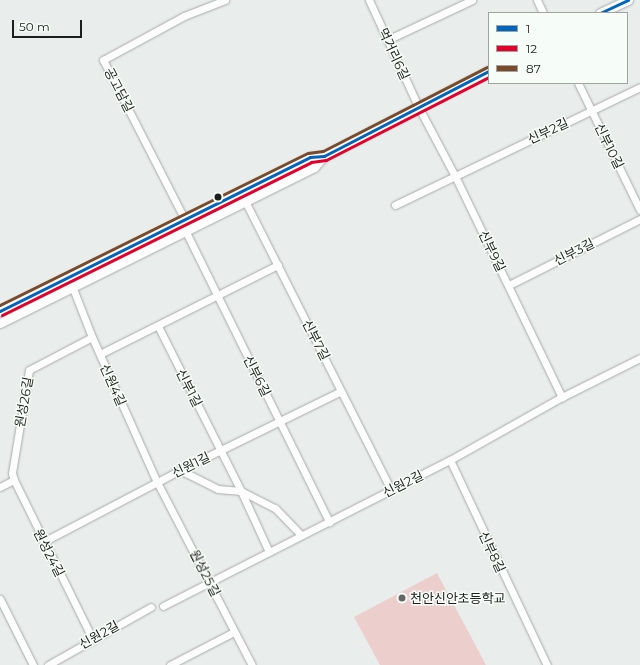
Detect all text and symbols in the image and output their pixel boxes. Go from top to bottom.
scale bar [14,12,84,38]
legend [488,12,628,84]
text: 50 m [19,19,50,34]
text: 1 [526,21,530,36]
street label: 먹거리6길 [375,25,413,83]
text: 12 [526,41,537,56]
text: 87 [526,61,541,76]
street label: 공고담길 [101,65,137,115]
street label: 신부2길 [525,115,571,147]
street label: 신부10길 [591,120,627,172]
unlabelled marker [213,192,223,202]
street label: 신부9길 [475,228,509,274]
street label: 신부3길 [551,235,597,269]
street label: 신부7길 [299,317,333,363]
street label: 신부6길 [240,353,274,399]
street label: 신원4길 [97,362,129,408]
street label: 신부1길 [173,366,205,410]
street label: 원성26길 [12,375,36,429]
street label: 신원1길 [169,449,213,481]
street label: 신원2길 [380,467,426,501]
street label: 원성24길 [30,526,68,580]
street label: 신부8길 [476,529,508,575]
street label: 원성25길 [187,547,223,599]
place label: 천안신안초등학교 [410,590,506,606]
marker: 천안신안초등학교 [397,593,407,603]
street label: 신원2길 [76,618,122,652]

